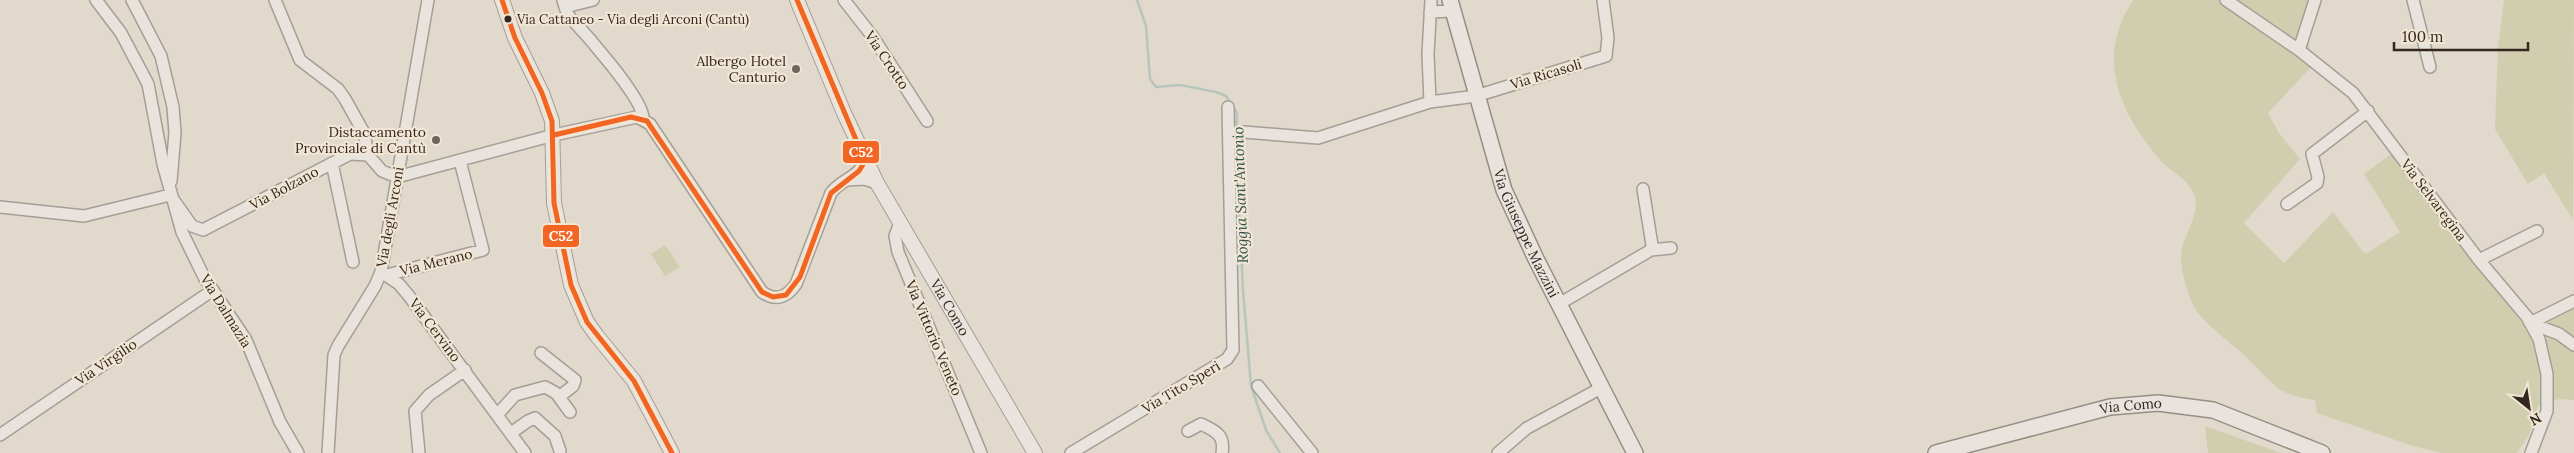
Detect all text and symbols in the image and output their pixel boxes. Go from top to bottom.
place label: Via Cattaneo - Via degli Arconi (Cantù) [516,11,749,28]
marker: Via Cattaneo - Via degli Arconi (Cantù) [503,14,513,24]
scale bar [2394,20,2528,52]
street label: Via Crotto [860,26,913,93]
text: 100 m [2402,27,2443,46]
place label: Albergo Hotel Canturio [696,52,786,86]
street label: Via Ricasoli [1507,55,1584,94]
marker: Albergo Hotel Canturio [790,63,802,75]
place label: Distaccamento Provinciale di Cantù [295,123,426,157]
water label: Roggia Sant'Antonio [1228,126,1252,264]
marker: Distaccamento Provinciale di Cantù [430,134,442,146]
line badge: C52 [842,140,880,164]
text: C52 [849,143,873,161]
street label: Via Selvaregina [2397,154,2471,245]
street label: Via Bolzano [246,162,322,214]
street label: Via degli Arconi [372,165,408,270]
street label: Via Giuseppe Mazzini [1489,166,1563,301]
line badge: C52 [542,224,580,248]
text: C52 [549,227,573,245]
street label: Via Merano [397,244,474,280]
street label: Via Dalmazia [196,270,256,351]
street label: Via Como [926,275,973,339]
street label: Via Vittorio Veneto [901,277,966,398]
street label: Via Cervino [405,294,465,365]
street label: Via Virgilio [71,335,140,390]
street label: Via Tito Speri [1138,357,1223,418]
north arrow [2504,383,2554,433]
street label: Via Como [2097,394,2163,419]
text: N [2526,409,2545,430]

